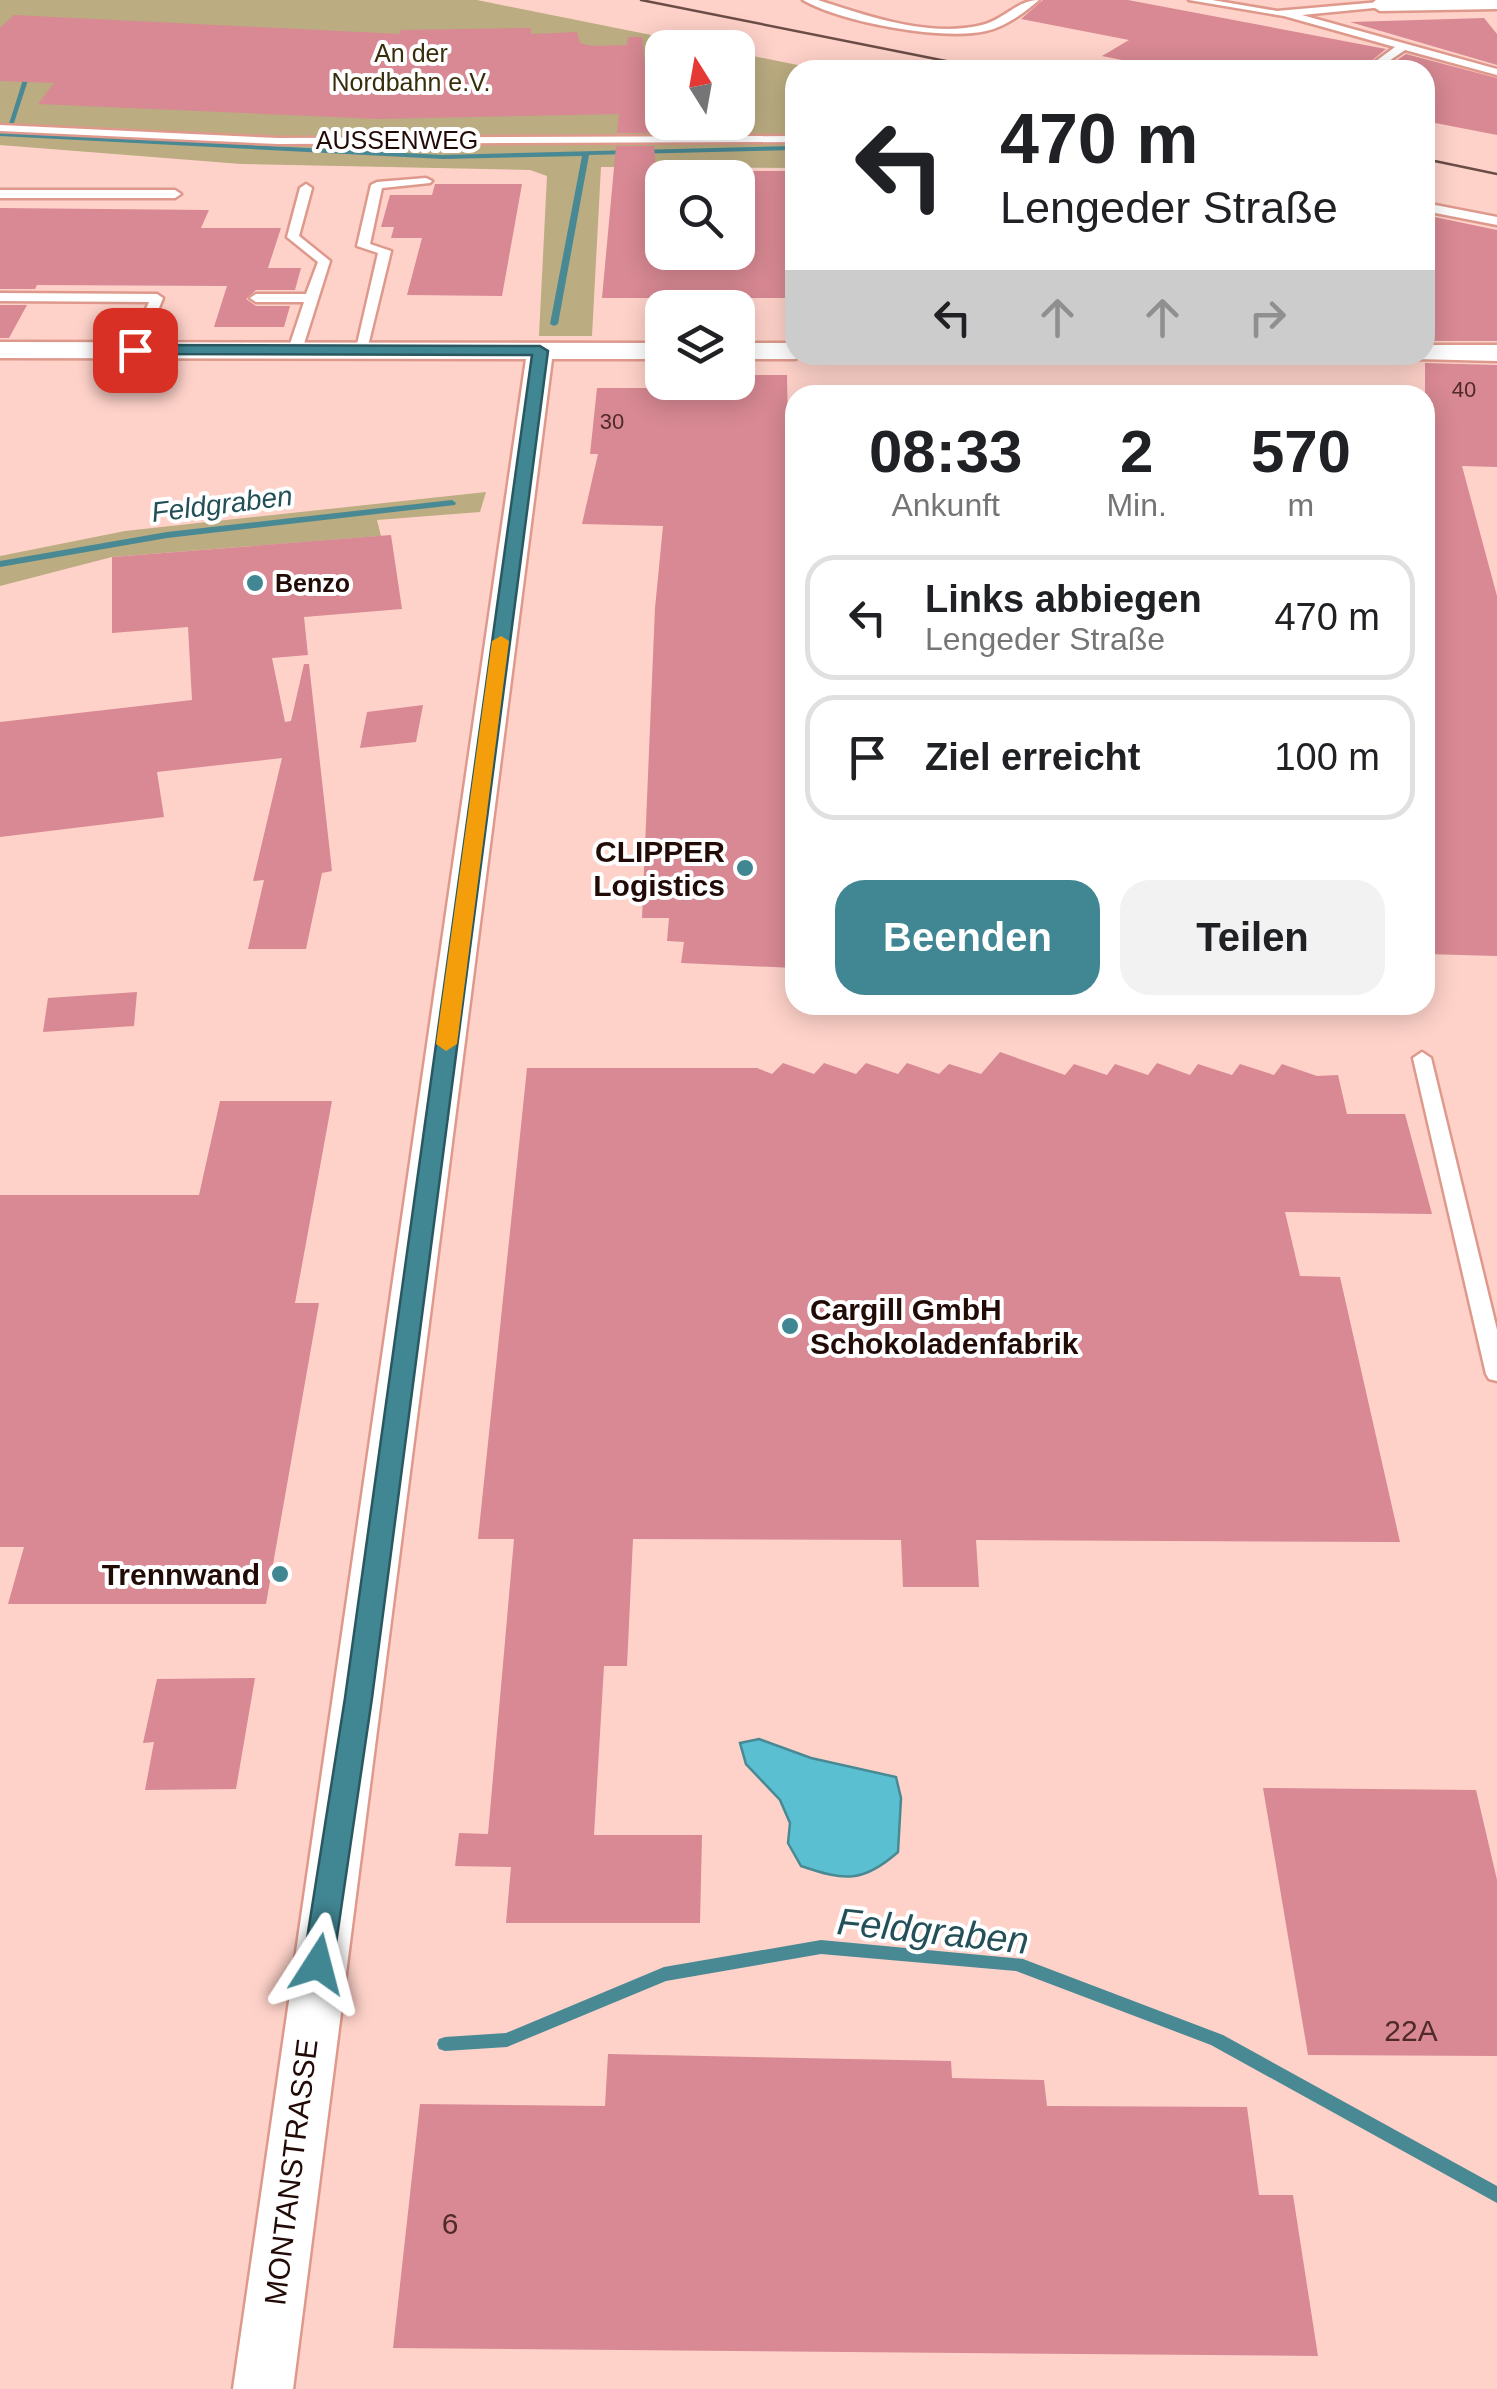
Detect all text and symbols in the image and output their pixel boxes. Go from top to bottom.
north arrow [645,30,755,140]
map controls [645,30,755,400]
park label: An der Nordbahn e.V. [332,39,490,96]
icon: left [835,100,965,230]
text: 470 m [1000,100,1198,178]
street label: AUSSENWEG [316,126,478,154]
button: search [645,160,755,270]
text: Lengeder Straße [1000,182,1338,233]
button: layers [645,290,755,400]
icon: left [925,290,980,345]
icon: ahead [1030,290,1085,345]
icon: ahead [1135,290,1190,345]
icon: right [1240,290,1295,345]
pin [93,308,178,393]
icon: arrive [108,323,163,378]
house number: 40 [1452,377,1476,402]
house number: 30 [600,409,624,434]
text: 08:33 [869,418,1022,485]
text: 2 [1120,418,1153,485]
text: 570 [1251,418,1351,485]
water label: Feldgraben [150,480,294,528]
text: Ankunft [891,487,1000,523]
text: Min. [1106,487,1167,523]
text: m [1288,487,1314,523]
place label: Benzo [275,569,350,597]
marker: Benzo [244,572,266,594]
text: Links abbiegen [925,578,1202,620]
icon: left [840,590,895,645]
text: 470 m [1274,596,1380,638]
text: Lengeder Straße [925,621,1165,657]
icon: arrive [840,730,895,785]
text: Ziel erreicht [925,736,1140,778]
text: 100 m [1274,736,1380,778]
place label: CLIPPER Logistics [593,835,725,902]
marker: CLIPPER Logistics [734,857,756,879]
button: Beenden [835,880,1100,995]
button: Teilen [1120,880,1385,995]
place label: Cargill GmbH Schokoladenfabrik [810,1293,1079,1360]
marker: Cargill GmbH Schokoladenfabrik [779,1315,801,1337]
place label: Trennwand [102,1558,260,1591]
marker: Trennwand [269,1563,291,1585]
water label: Feldgraben [835,1900,1031,1962]
position arrow [266,1912,370,2016]
house number: 22A [1384,2014,1438,2047]
street label: MONTANSTRASSE [258,2037,324,2307]
house number: 6 [442,2207,458,2240]

